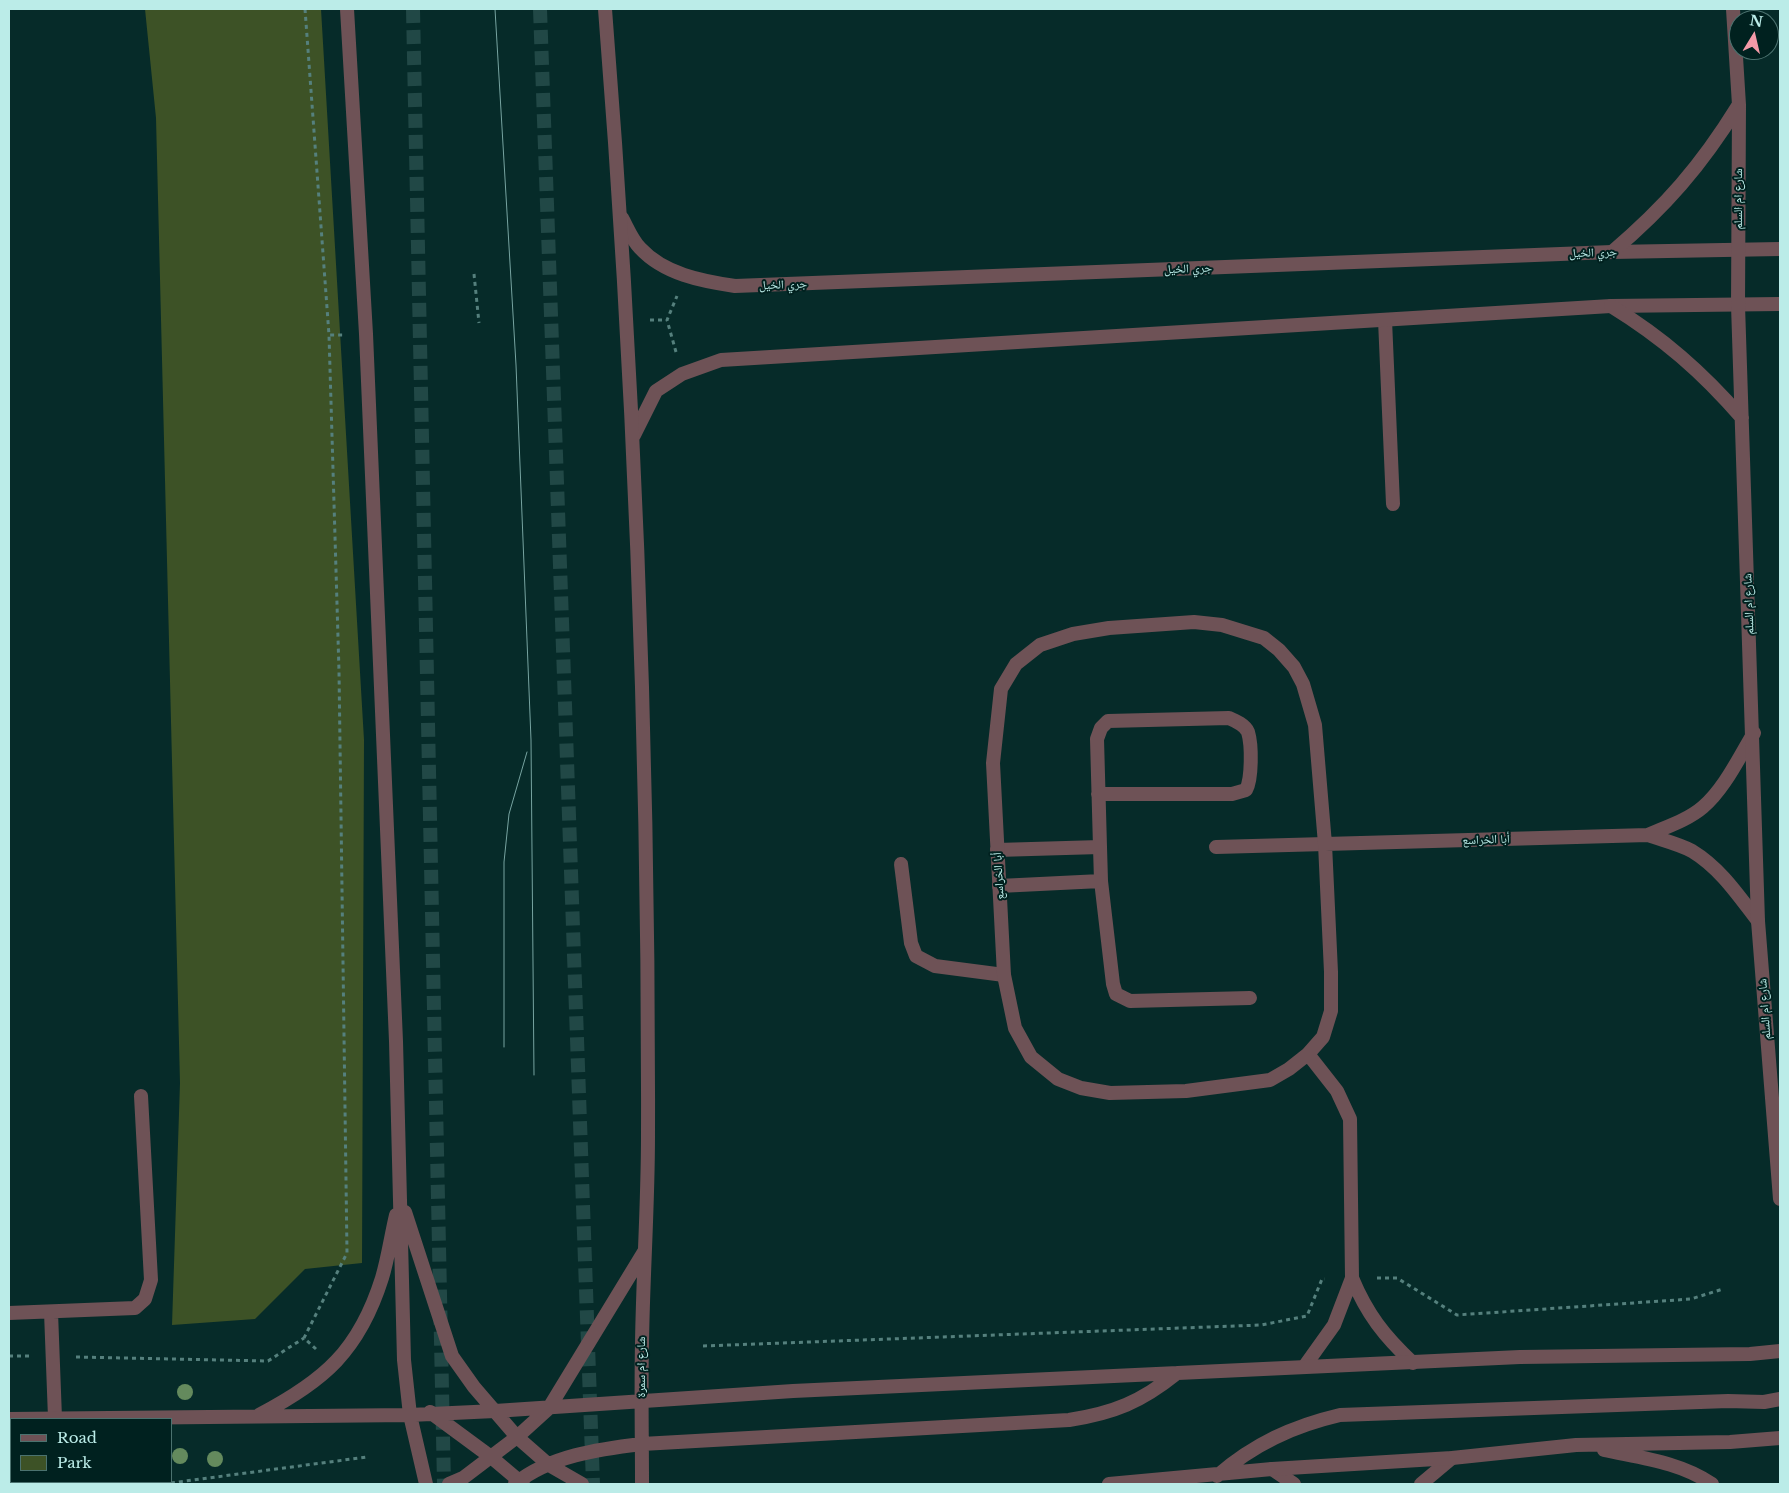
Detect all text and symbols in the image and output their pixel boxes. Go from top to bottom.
north arrow [1729,10,1779,60]
text: N [1748,11,1764,31]
street label: شارع ام السلم [1732,168,1746,230]
street label: جري الخيل [1569,245,1617,261]
street label: جري الخيل [1164,261,1212,277]
street label: جري الخيل [759,277,807,293]
street label: شارع ام السلم [1741,573,1757,635]
street label: أبا الخراسع [1462,832,1510,848]
street label: أبا الخراسع [991,852,1007,900]
street label: شارع ام السلم [1756,978,1774,1040]
street label: شارع ام سمرة [635,1336,649,1398]
legend [10,1418,172,1483]
text: Road [57,1428,97,1447]
text: Park [57,1453,92,1472]

